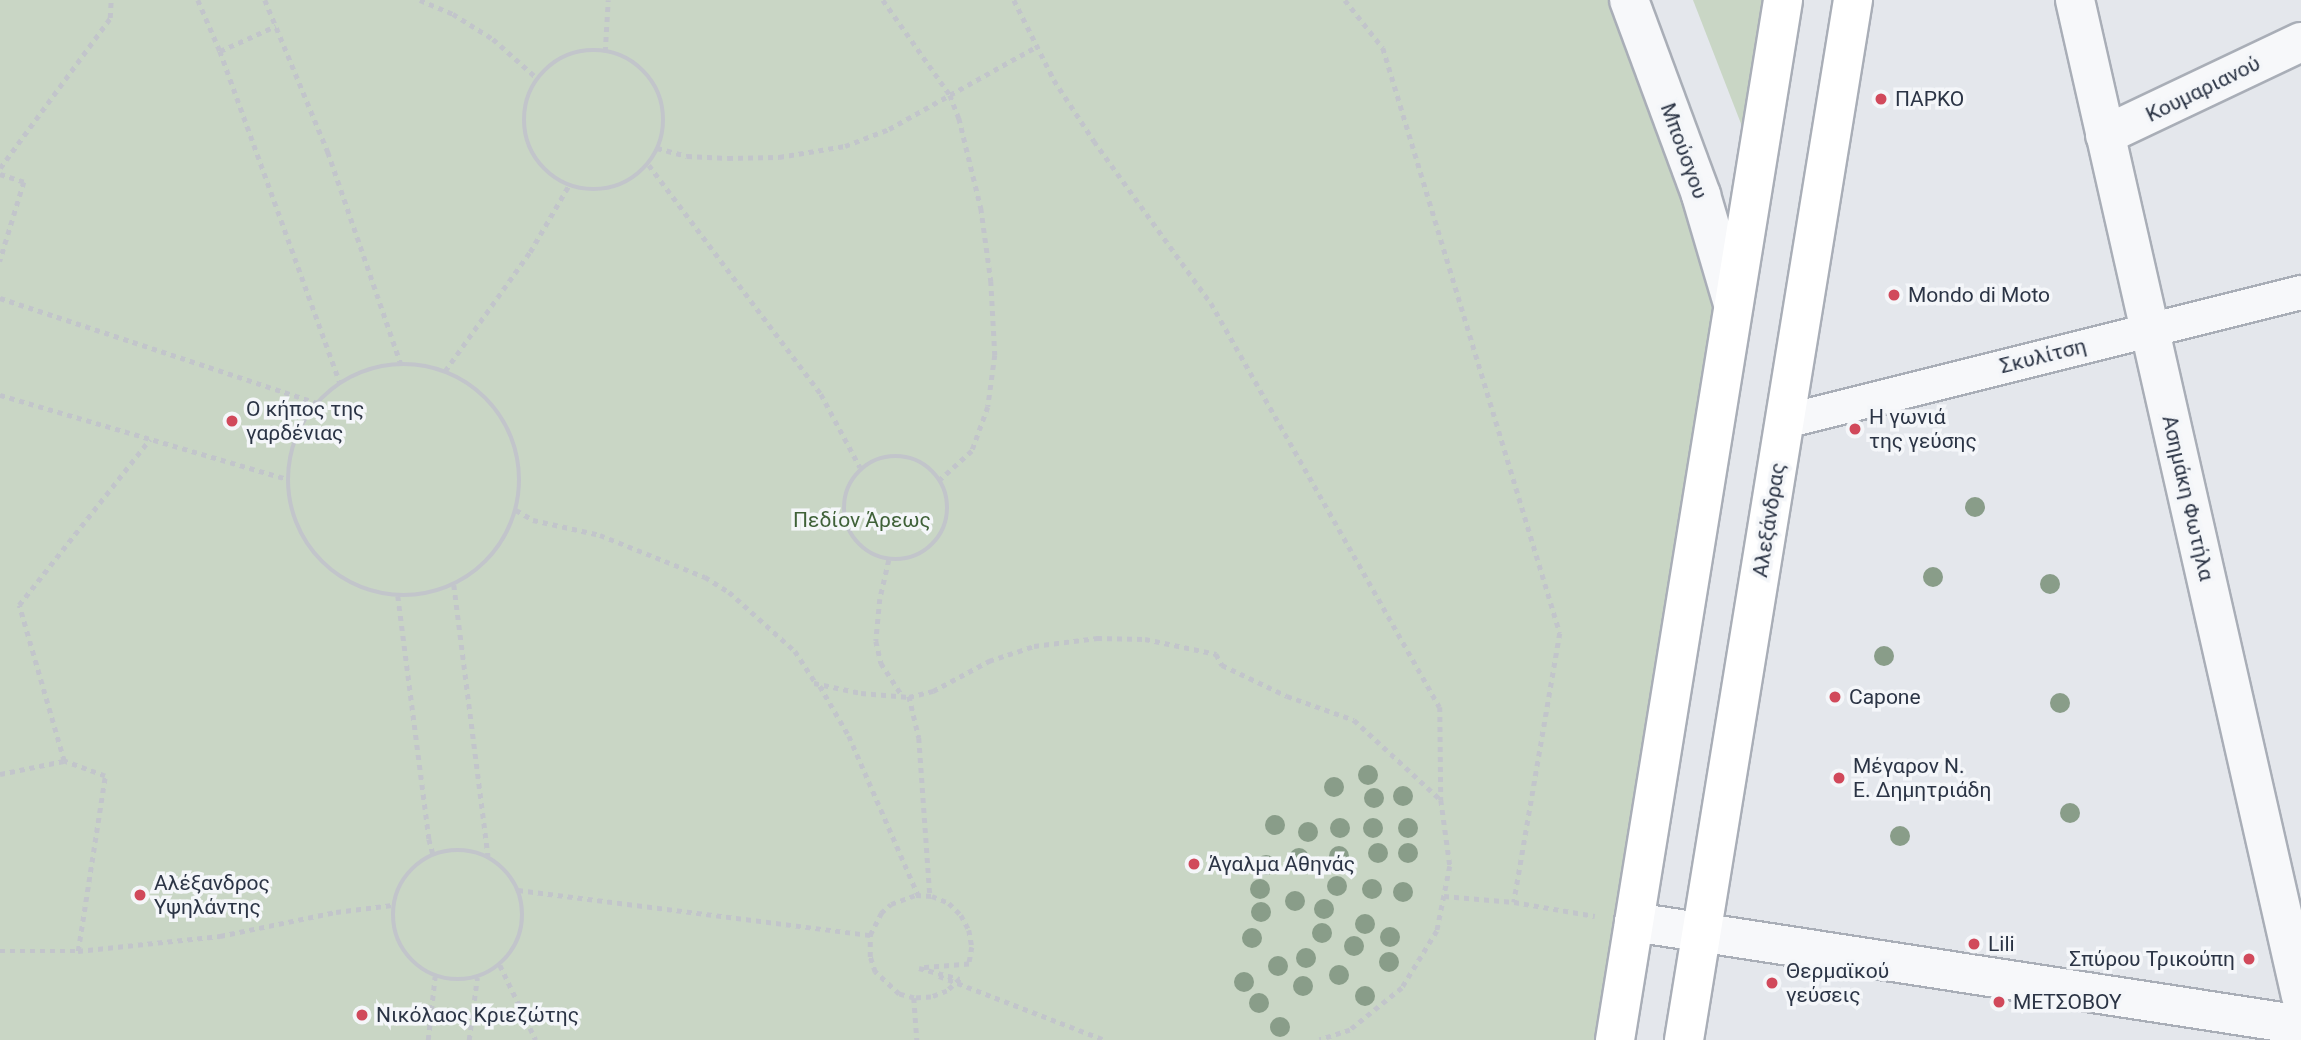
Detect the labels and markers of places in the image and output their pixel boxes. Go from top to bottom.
place label: ΠΑΡΚΟ [1895,86,1964,112]
marker: ΠΑΡΚΟ [1873,91,1889,107]
place label: Mondo di Moto [1908,282,2050,308]
marker: Mondo di Moto [1886,287,1902,303]
place label: Ο κήπος της γαρδένιας [246,396,364,446]
place label: Η γωνιά της γεύσης [1869,404,1977,454]
marker: Ο κήπος της γαρδένιας [224,413,240,429]
marker: Η γωνιά της γεύσης [1847,421,1863,437]
place label: Capone [1849,684,1921,710]
marker: Capone [1827,689,1843,705]
place label: Μέγαρον Ν. Ε. Δημητριάδη [1853,753,1991,803]
marker: Μέγαρον Ν. Ε. Δημητριάδη [1831,770,1847,786]
place label: Άγαλμα Αθηνάς [1208,851,1355,877]
marker: Άγαλμα Αθηνάς [1186,856,1202,872]
place label: Αλέξανδρος Υψηλάντης [154,870,270,920]
marker: Αλέξανδρος Υψηλάντης [132,887,148,903]
place label: Lili [1988,931,2015,957]
marker: Lili [1966,936,1982,952]
place label: Σπύρου Τρικούπη [2069,946,2235,972]
marker: Σπύρου Τρικούπη [2241,951,2257,967]
place label: Θερμαϊκού γεύσεις [1786,958,1889,1008]
marker: Θερμαϊκού γεύσεις [1764,975,1780,991]
place label: ΜΕΤΣΟΒΟΥ [2013,989,2122,1015]
marker: ΜΕΤΣΟΒΟΥ [1991,994,2007,1010]
place label: Νικόλαος Κριεζώτης [376,1002,579,1028]
marker: Νικόλαος Κριεζώτης [354,1007,370,1023]

